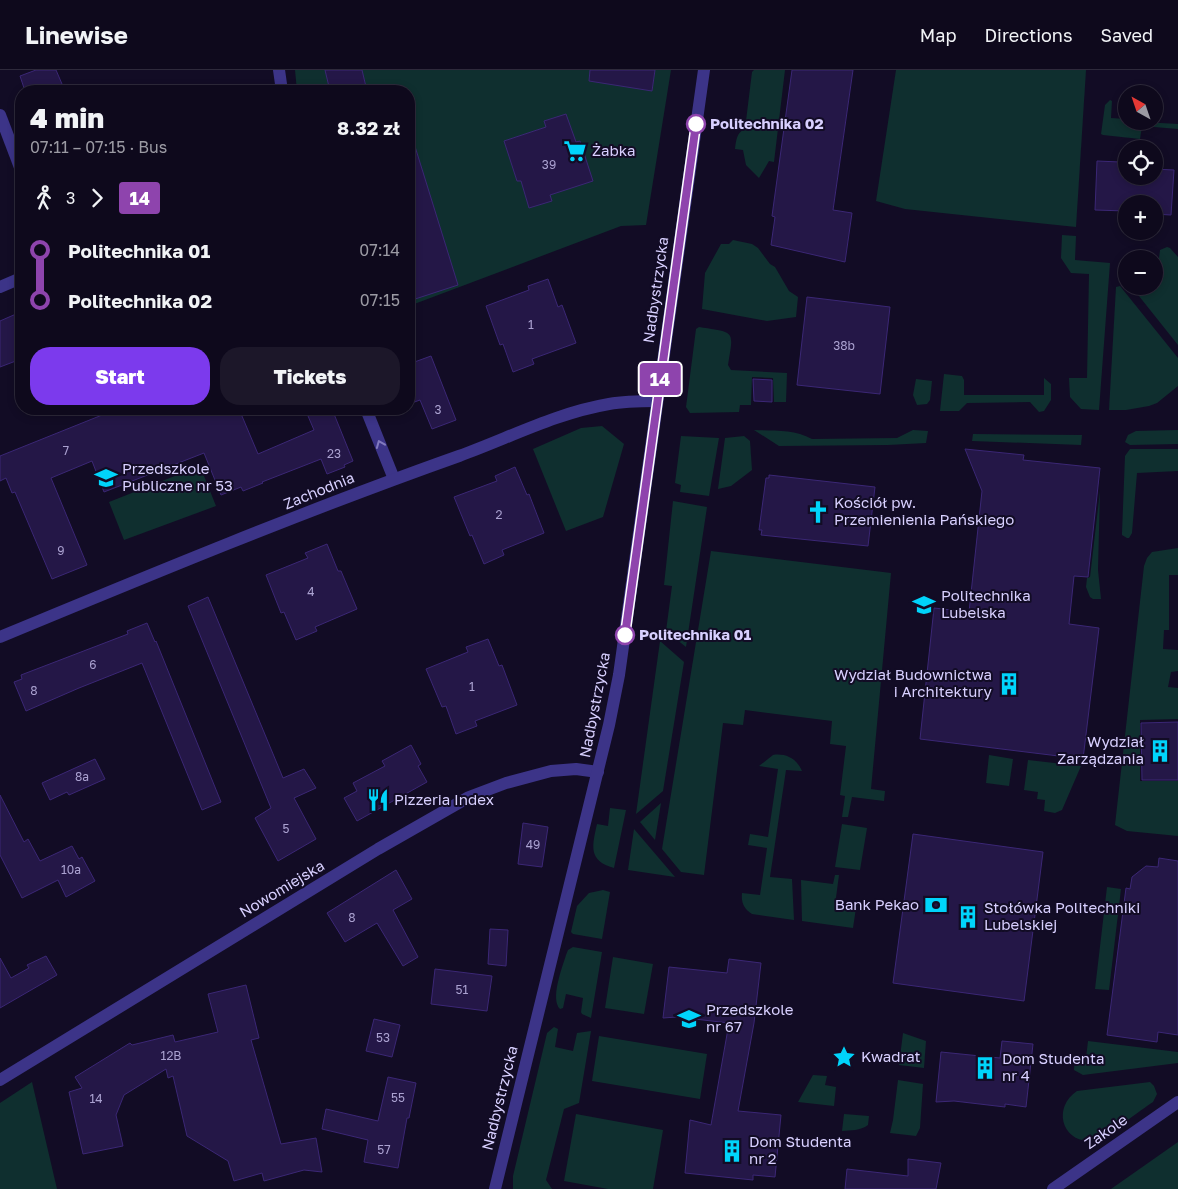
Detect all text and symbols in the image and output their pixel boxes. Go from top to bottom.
text: Linewise [25,20,128,49]
text: Map [920,24,956,46]
text: Directions [984,24,1072,46]
text: Saved [1100,24,1153,46]
north arrow [1118,85,1162,130]
map controls [1118,85,1163,295]
text: 4 min [30,101,104,134]
marker: Politechnika 02 [686,114,706,134]
place label: Politechnika 02 [710,114,824,132]
text: 8.32 zł [337,116,400,139]
text: 07:11 – 07:15 · Bus [30,137,167,157]
supermarket icon: Żabka [562,138,588,164]
button: locate [1118,140,1163,185]
place label: Żabka [592,141,636,159]
house number: 39 [542,157,556,172]
icon: walk [30,184,58,212]
icon: forward [83,184,111,212]
text: 14 [129,187,150,209]
text: 3 [66,188,75,208]
button: + [1118,195,1163,240]
street label: Nadbystrzycka [639,235,671,344]
text: Politechnika 01 [68,239,210,262]
text: 07:14 [359,240,400,260]
button: − [1118,250,1163,295]
text: Politechnika 02 [68,289,212,312]
text: 07:15 [360,290,400,310]
house number: 1 [528,317,534,332]
house number: 38b [833,338,855,353]
button: Start [30,347,210,405]
button: Tickets [220,347,400,405]
line badge: 14 [638,363,682,395]
text: 14 [650,368,670,390]
house number: 3 [434,402,442,417]
one-way arrow [376,440,387,449]
house number: 7 [63,443,69,458]
house number: 23 [327,446,341,461]
place label: Przedszkole Publiczne nr 53 [122,459,233,494]
school or university icon: Przedszkole Publiczne nr 53 [93,465,119,491]
street label: Zachodnia [281,468,357,512]
place label: Kościół pw. Przemienienia Pańskiego [834,493,1014,528]
church icon: Kościół pw. Przemienienia Pańskiego [805,499,831,525]
house number: 2 [496,507,503,522]
house number: 9 [57,543,65,558]
house number: 4 [307,584,315,599]
place label: Politechnika Lubelska [941,586,1031,621]
school or university icon: Politechnika Lubelska [911,592,937,618]
marker: Politechnika 01 [615,625,635,645]
place label: Politechnika 01 [639,625,752,643]
street label: Nadbystrzycka [575,650,613,759]
house number: 6 [89,657,97,672]
place label: Wydział Budownictwa i Architektury [834,665,993,700]
building icon: Wydział Budownictwa i Architektury [996,671,1022,697]
house number: 1 [469,679,475,694]
house number: 8 [30,683,38,698]
place label: Wydział Zarządzania [1057,732,1144,767]
building icon: Wydział Zarządzania [1147,738,1173,764]
house number: 8a [75,769,89,784]
restaurant icon: Pizzeria Index [365,787,391,813]
place label: Pizzeria Index [394,790,494,808]
house number: 5 [283,821,290,836]
house number: 49 [526,837,540,852]
street label: Nowomiejska [236,856,327,921]
house number: 10a [61,862,81,877]
bank icon: Bank Pekao [923,892,949,918]
place label: Bank Pekao [835,895,919,913]
place label: Stołówka Politechniki Lubelskiej [984,898,1140,933]
building icon: Stołówka Politechniki Lubelskiej [955,904,981,930]
house number: 8 [348,910,356,925]
house number: 51 [456,982,469,997]
place label: Przedszkole nr 67 [706,1000,794,1035]
school or university icon: Przedszkole nr 67 [676,1006,702,1032]
house number: 53 [376,1030,390,1045]
street label: Nadbystrzycka [477,1044,521,1152]
place icon: Kwadrat [831,1044,857,1070]
place label: Kwadrat [861,1047,920,1065]
house number: 12B [161,1048,181,1063]
place label: Dom Studenta nr 4 [1002,1049,1104,1084]
building icon: Dom Studenta nr 4 [972,1055,998,1081]
house number: 55 [391,1090,405,1105]
house number: 14 [89,1091,103,1106]
street label: Zakole [1081,1110,1130,1152]
place label: Dom Studenta nr 2 [749,1132,851,1167]
building icon: Dom Studenta nr 2 [719,1138,745,1164]
house number: 57 [377,1142,391,1157]

